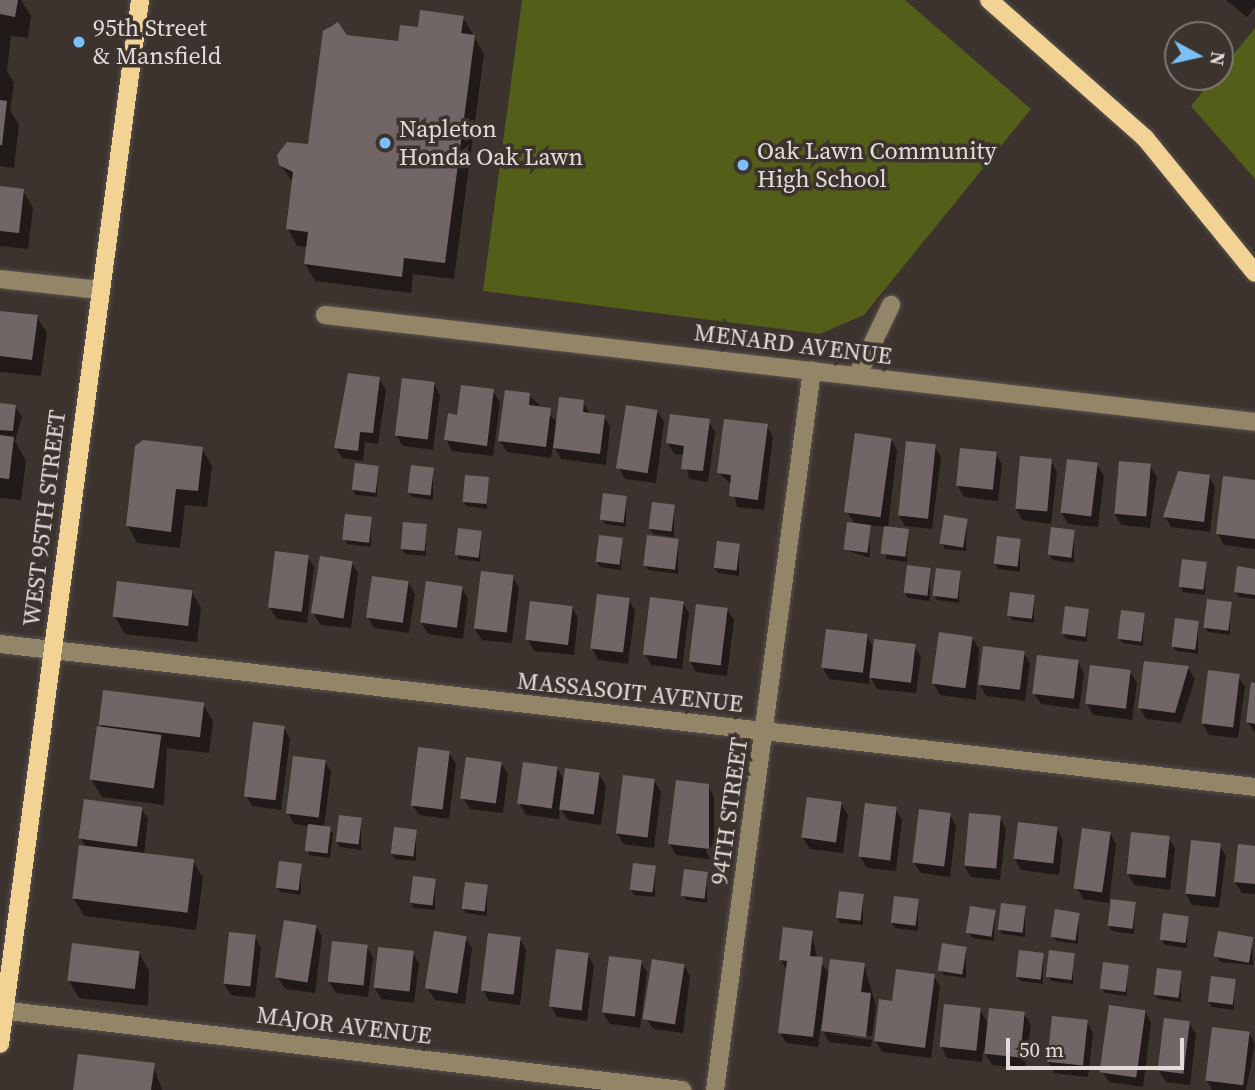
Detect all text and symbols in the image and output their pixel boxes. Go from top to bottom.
place label: 95th Street & Mansfield [93,14,221,70]
north arrow [1164,21,1234,91]
marker: 95th Street & Mansfield [71,34,87,50]
text: N [1204,50,1232,67]
place label: Napleton Honda Oak Lawn [399,115,583,171]
marker: Napleton Honda Oak Lawn [377,135,393,151]
place label: Oak Lawn Community High School [757,137,997,193]
marker: Oak Lawn Community High School [735,157,751,173]
street label: MENARD AVENUE [692,318,894,370]
street label: WEST 95TH STREET [16,408,72,628]
street label: MASSASOIT AVENUE [515,666,745,718]
street label: 94TH STREET [704,735,754,887]
street label: MAJOR AVENUE [255,1000,433,1050]
scale bar [1010,1024,1188,1068]
text: 50 m [1019,1035,1064,1064]

